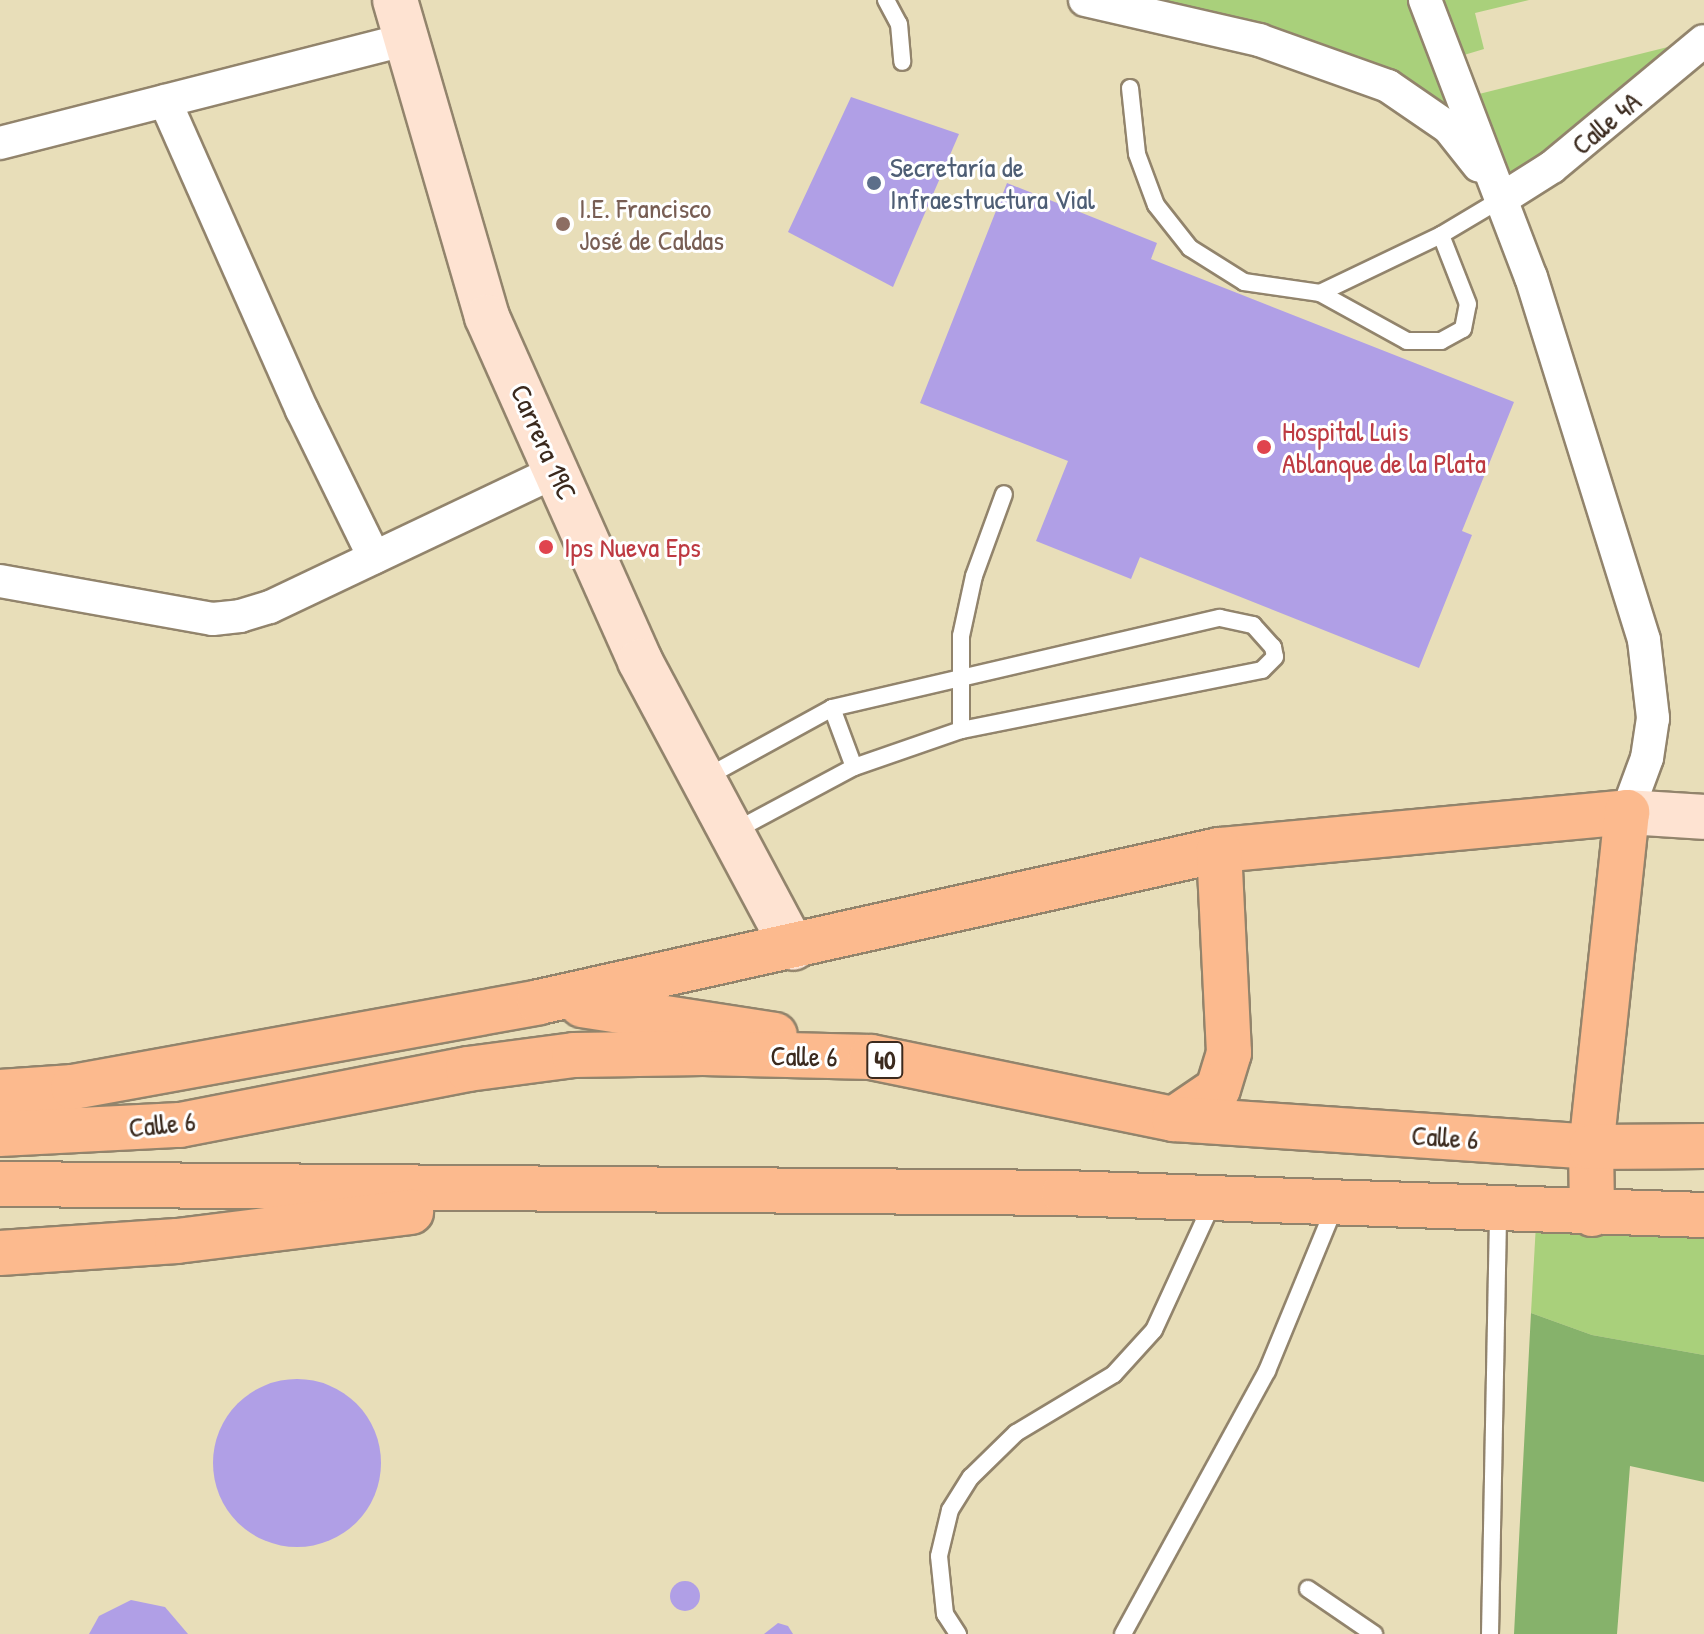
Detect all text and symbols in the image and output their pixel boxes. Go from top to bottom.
street label: Calle 4A [1565,84,1647,162]
place label: Secretaría de Infraestructura Vial [890,150,1095,216]
marker: Secretaría de Infraestructura Vial [865,174,883,192]
place label: I.E. Francisco José de Caldas [579,191,724,257]
marker: I.E. Francisco José de Caldas [554,215,572,233]
street label: Carrera 19C [504,379,584,505]
place label: Hospital Luis Ablanque de la Plata [1282,414,1486,480]
marker: Hospital Luis Ablanque de la Plata [1253,436,1275,458]
place label: Ips Nueva Eps [564,530,701,564]
marker: Ips Nueva Eps [535,536,557,558]
road number: 40 [865,1038,905,1082]
street label: Calle 6 [770,1039,838,1073]
street label: Calle 6 [127,1104,197,1144]
street label: Calle 6 [1410,1118,1480,1156]

